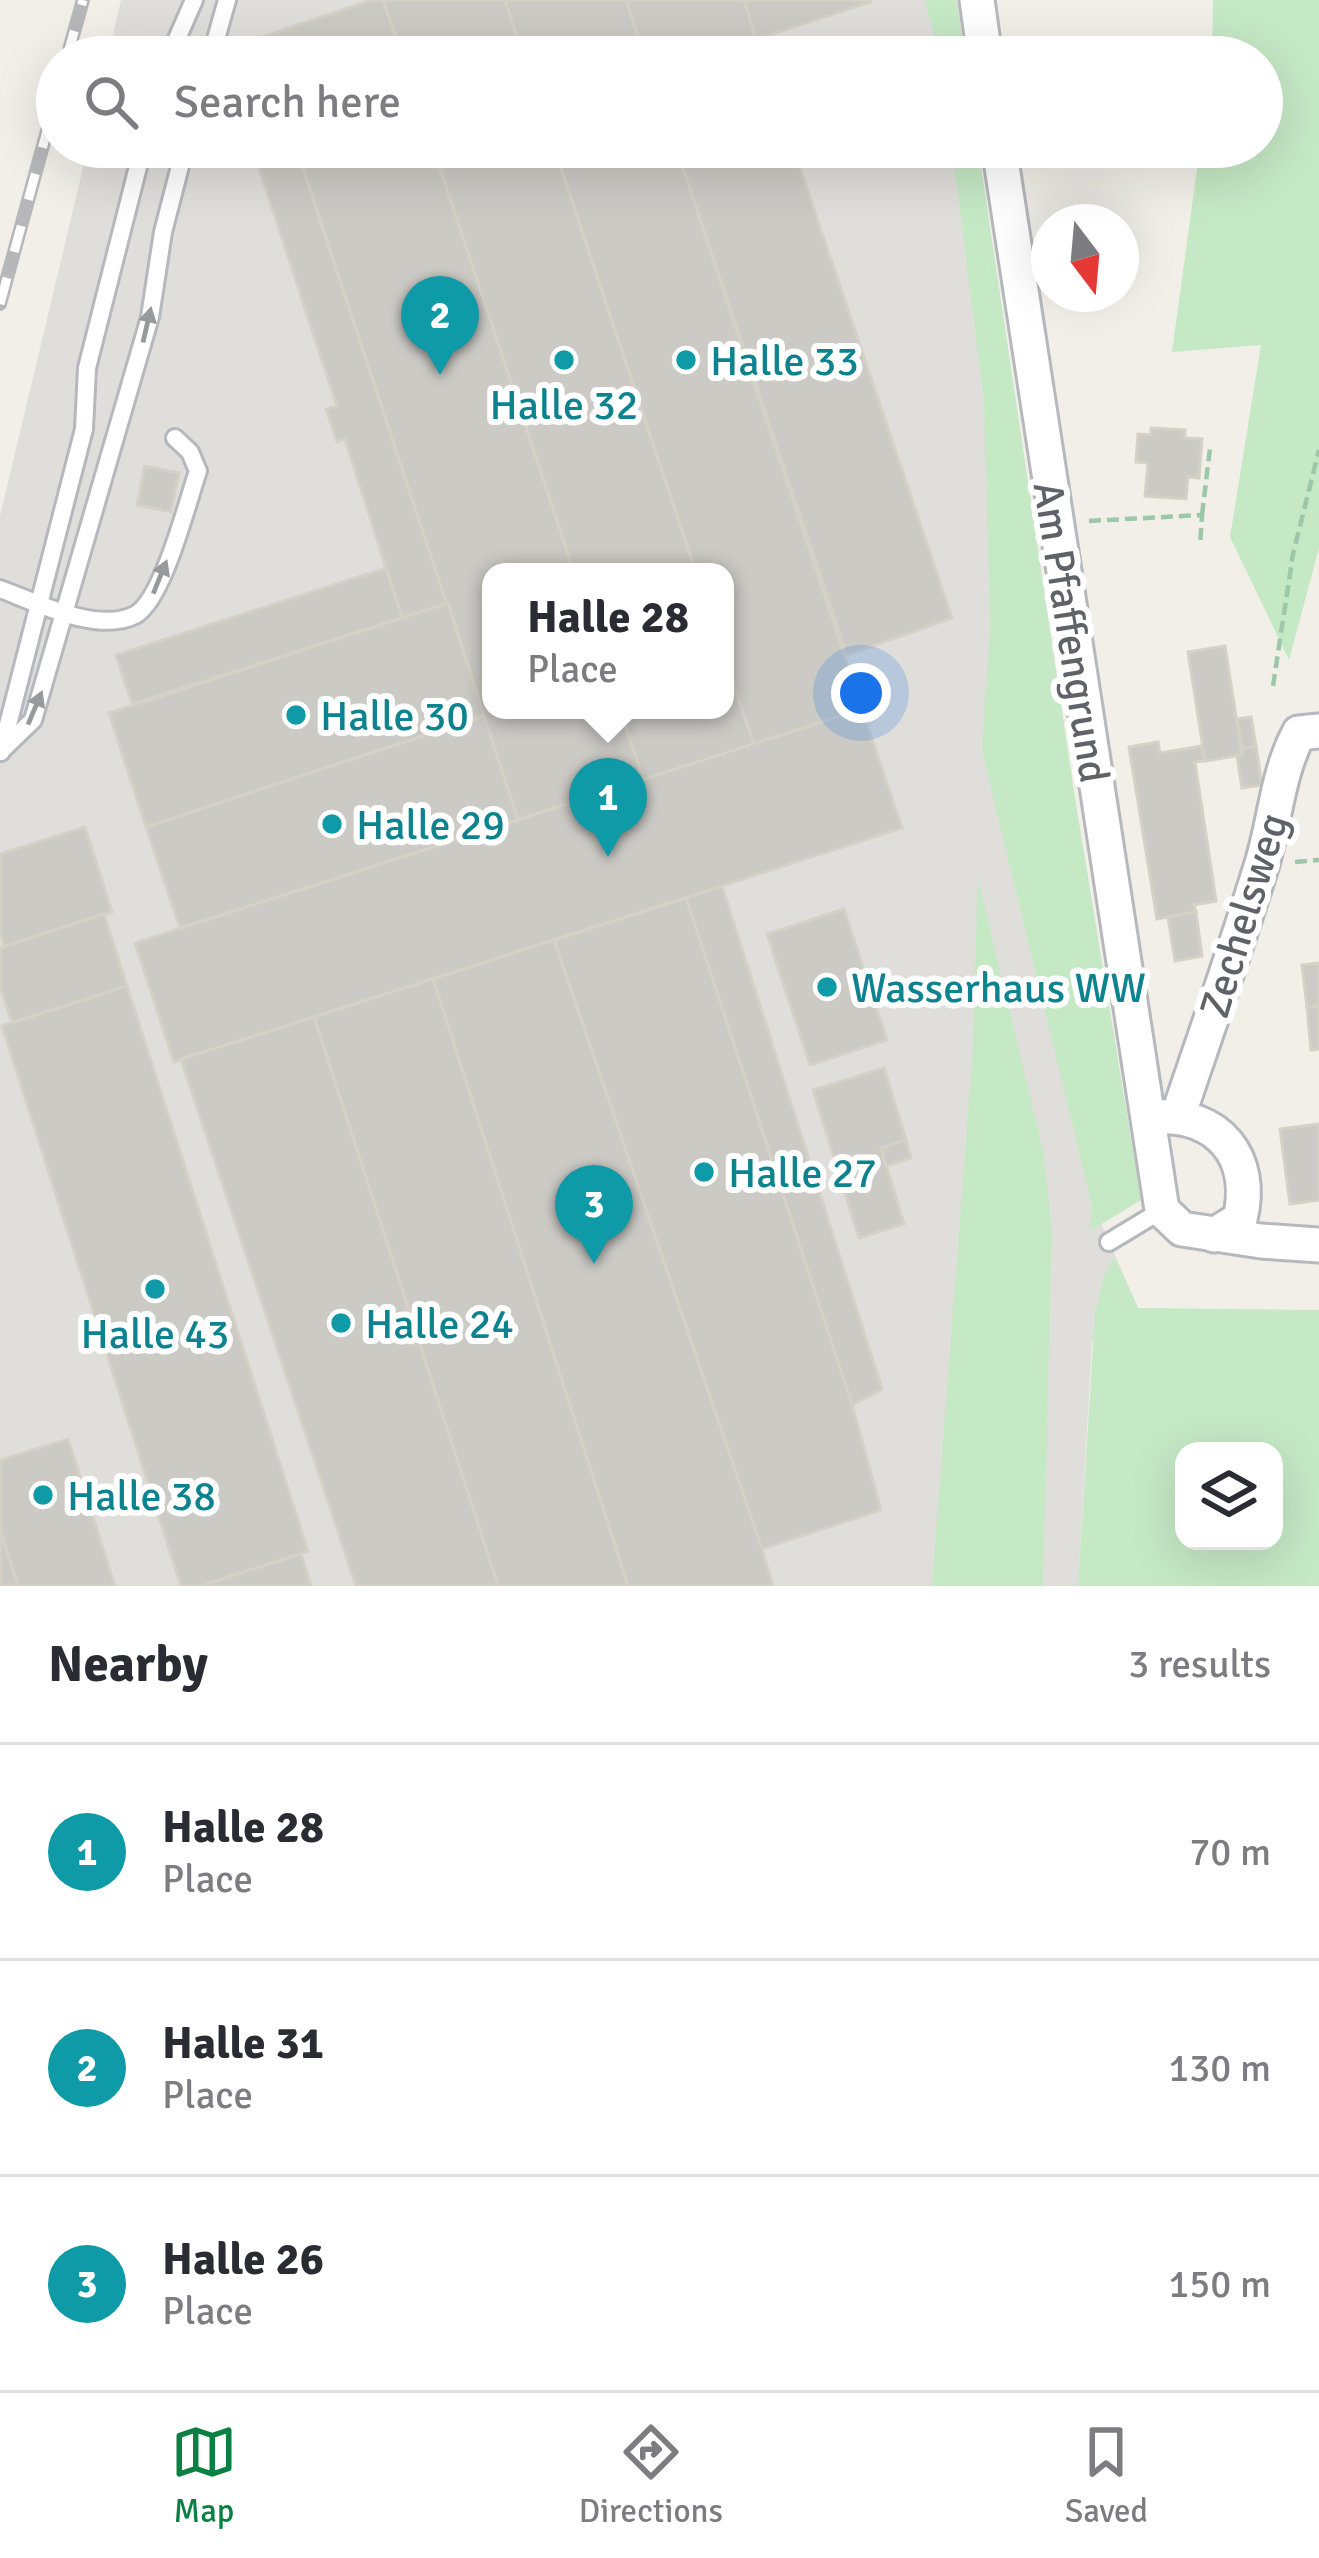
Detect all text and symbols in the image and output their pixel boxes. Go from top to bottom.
search box [36,36,1283,168]
icon: search [78,69,144,135]
text: Search here [174,75,401,130]
north arrow [1031,204,1139,312]
pin: 2 [401,276,479,375]
one-way arrow [138,307,157,344]
place label: Halle 33 [710,336,859,387]
marker: Halle 32 [551,347,577,373]
marker: Halle 33 [673,347,699,373]
place label: Halle 32 [489,380,639,431]
street label: Am Pfaffengrund [1022,478,1119,786]
one-way arrow [151,559,170,595]
popup [482,563,734,719]
text: Halle 28 [527,590,689,645]
text: Place [527,645,618,693]
your location [831,663,891,723]
one-way arrow [26,690,45,726]
place label: Halle 30 [320,691,469,742]
marker: Halle 30 [283,702,309,728]
pin: 1 [569,758,647,857]
place label: Halle 29 [356,800,505,851]
street label: Zechelsweg [1189,807,1300,1024]
marker: Halle 29 [319,811,345,837]
place label: Wasserhaus WW [851,963,1146,1014]
marker: Wasserhaus WW [814,974,840,1000]
place label: Halle 27 [728,1148,877,1199]
marker: Halle 27 [691,1159,717,1185]
pin: 3 [555,1165,633,1264]
marker: Halle 43 [142,1276,168,1302]
place label: Halle 24 [365,1299,514,1350]
place label: Halle 43 [80,1309,230,1360]
marker: Halle 24 [328,1310,354,1336]
map controls [1175,1442,1283,1550]
button: layers [1175,1442,1283,1550]
place label: Halle 38 [67,1471,216,1522]
marker: Halle 38 [30,1482,56,1508]
text: Nearby [48,1633,208,1696]
text: 3 results [1128,1640,1271,1688]
text: Halle 28 [162,1800,324,1855]
text: 1 [76,1828,98,1876]
text: 70 m [1189,1828,1271,1876]
text: Place [162,1855,253,1903]
text: Halle 31 [162,2016,324,2071]
text: 2 [76,2044,98,2092]
text: 130 m [1168,2044,1271,2092]
text: Place [162,2071,253,2119]
text: Halle 26 [162,2232,324,2287]
text: 3 [76,2260,98,2308]
text: 150 m [1168,2260,1271,2308]
text: Place [162,2287,253,2335]
tab: Map [171,2419,237,2532]
tab: Directions [579,2419,723,2532]
tab: Saved [1065,2419,1148,2532]

